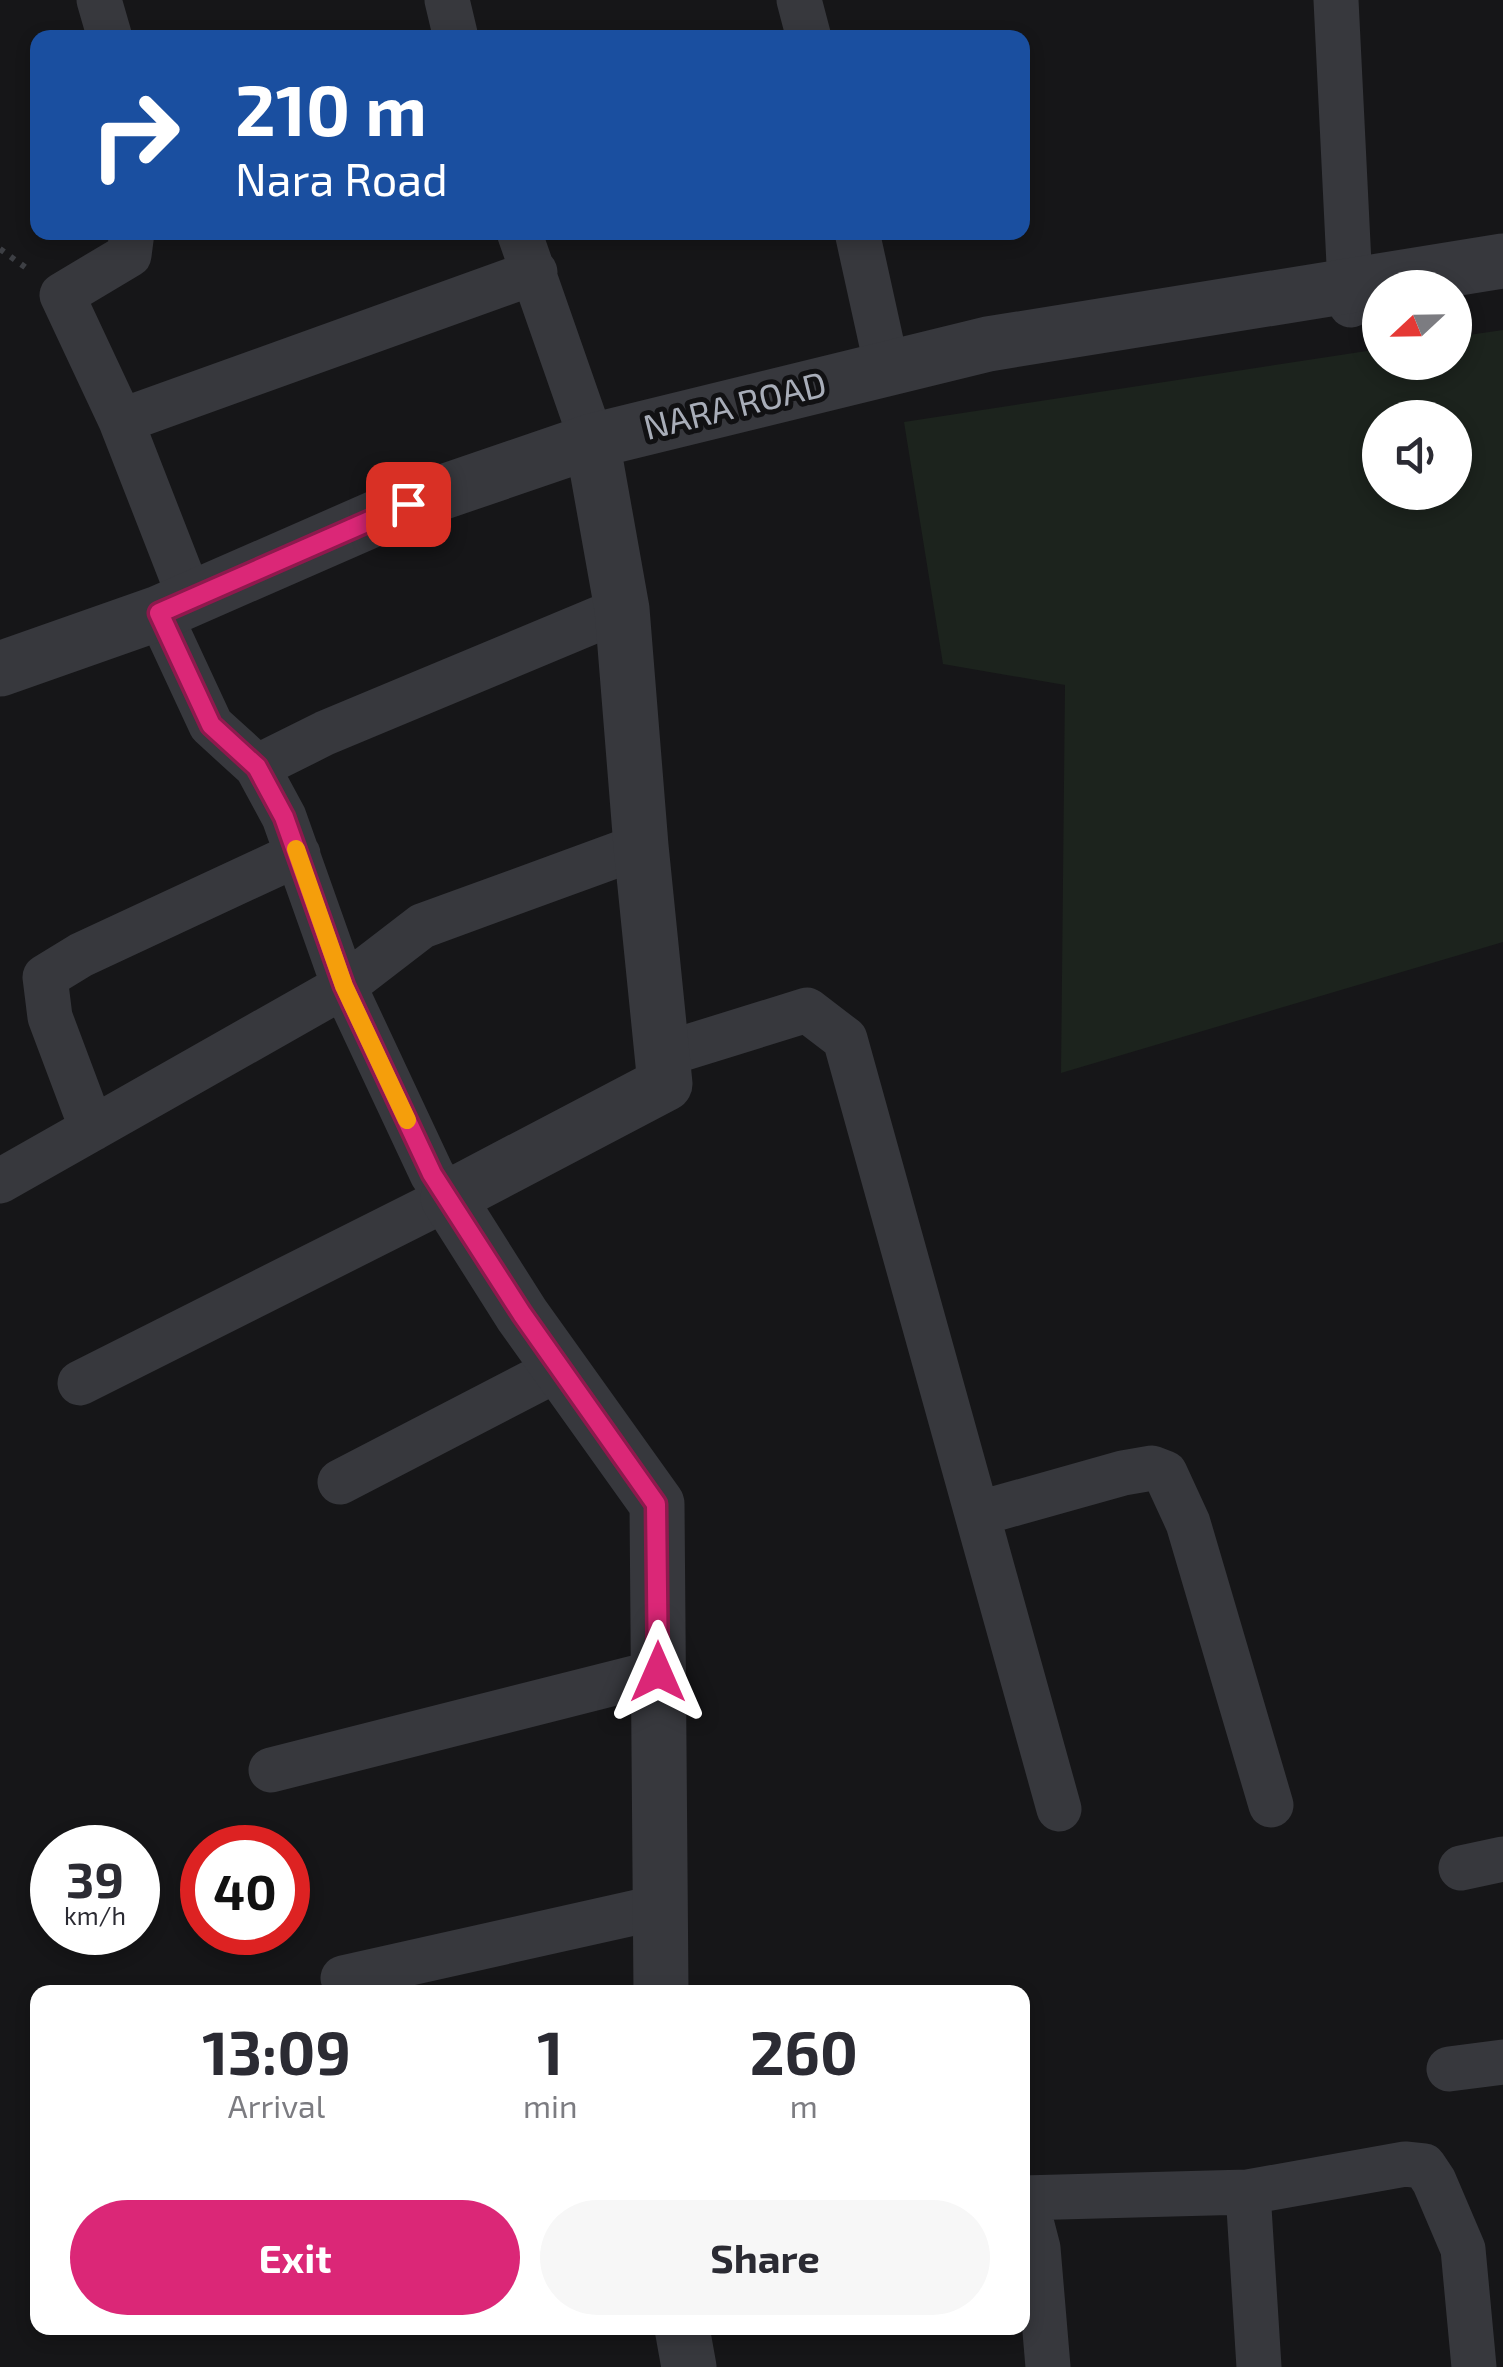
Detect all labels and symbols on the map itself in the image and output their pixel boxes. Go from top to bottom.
north arrow [1362,270,1472,380]
street label: NARA ROAD [639,361,830,447]
pin [366,462,451,547]
position arrow [606,1620,710,1724]
speed limit sign: 40 [180,1825,310,1955]

